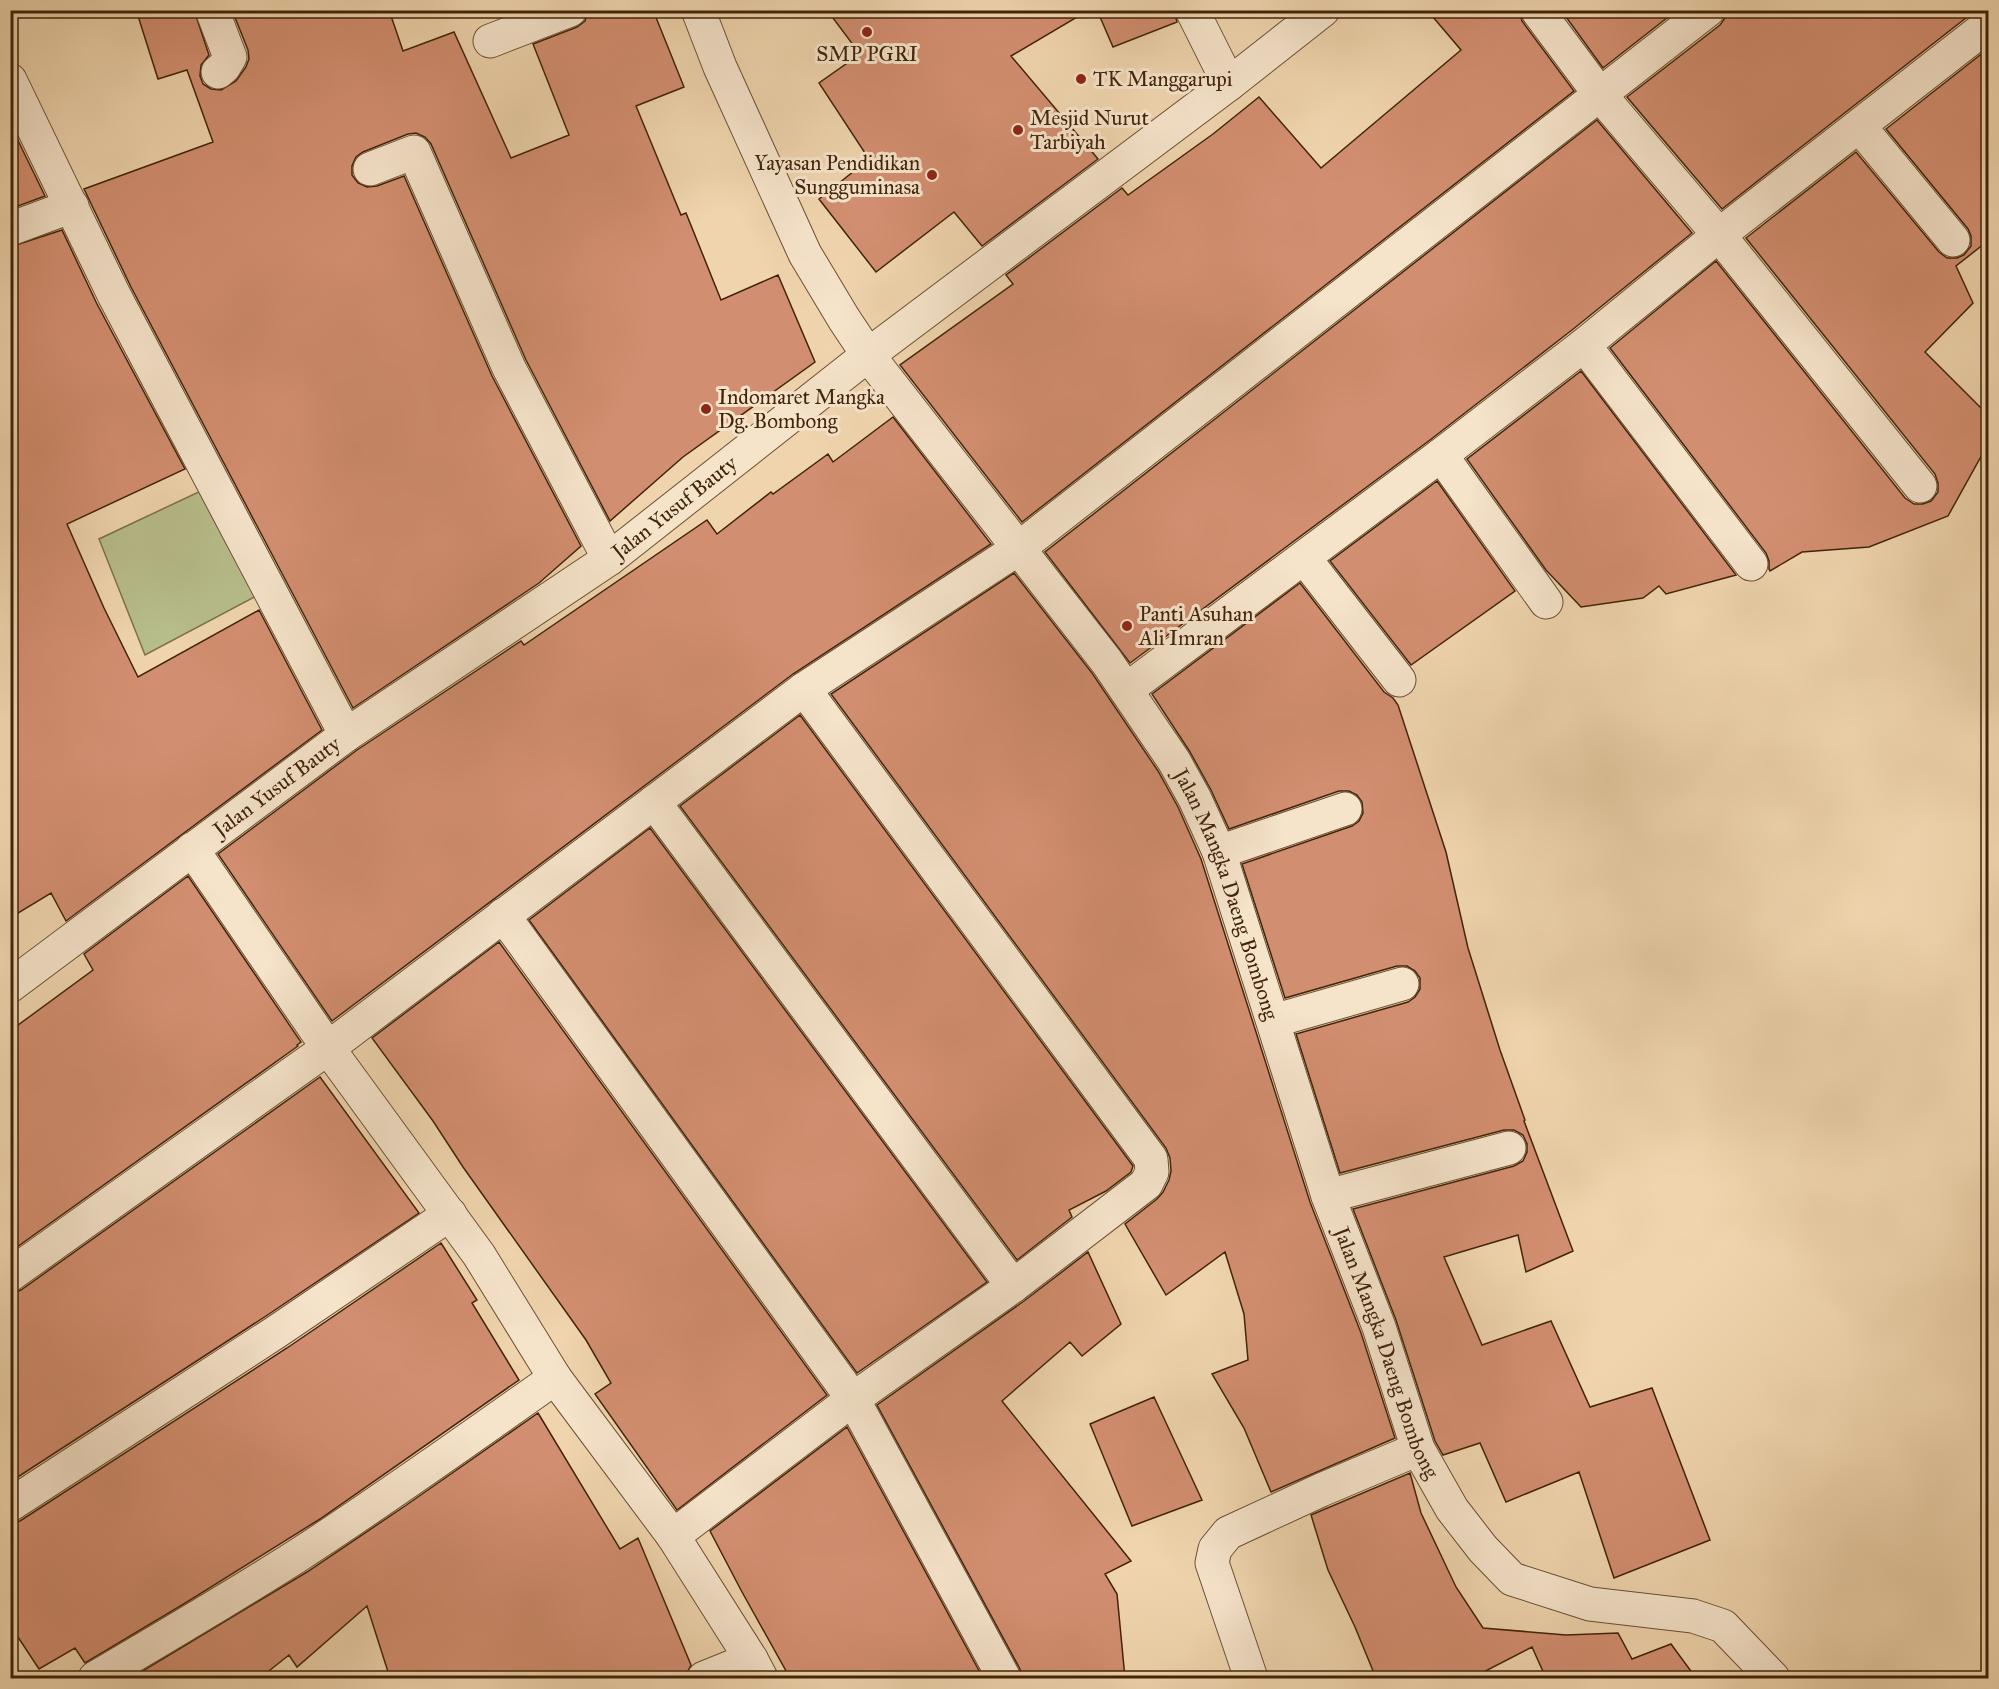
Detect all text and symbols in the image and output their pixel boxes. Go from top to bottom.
marker: SMP PGRI [860,25,874,39]
place label: SMP PGRI [816,41,918,67]
place label: TK Manggarupi [1093,66,1233,92]
marker: TK Manggarupi [1074,72,1088,86]
place label: Mesjid Nurut Tarbiyah [1030,105,1150,155]
marker: Mesjid Nurut Tarbiyah [1011,123,1025,137]
place label: Yayasan Pendidikan Sungguminasa [754,150,920,200]
marker: Yayasan Pendidikan Sungguminasa [925,168,939,182]
place label: Indomaret Mangka Dg. Bombong [718,384,885,434]
marker: Indomaret Mangka Dg. Bombong [699,402,713,416]
street label: Jalan Yusuf Bauty [605,450,743,566]
place label: Panti Asuhan Ali Imran [1138,601,1253,651]
marker: Panti Asuhan Ali Imran [1120,619,1134,633]
street label: Jalan Yusuf Bauty [206,730,346,844]
street label: Jalan Mangka Daeng Bombong [1167,762,1284,1023]
street label: Jalan Mangka Daeng Bombong [1328,1221,1445,1483]

